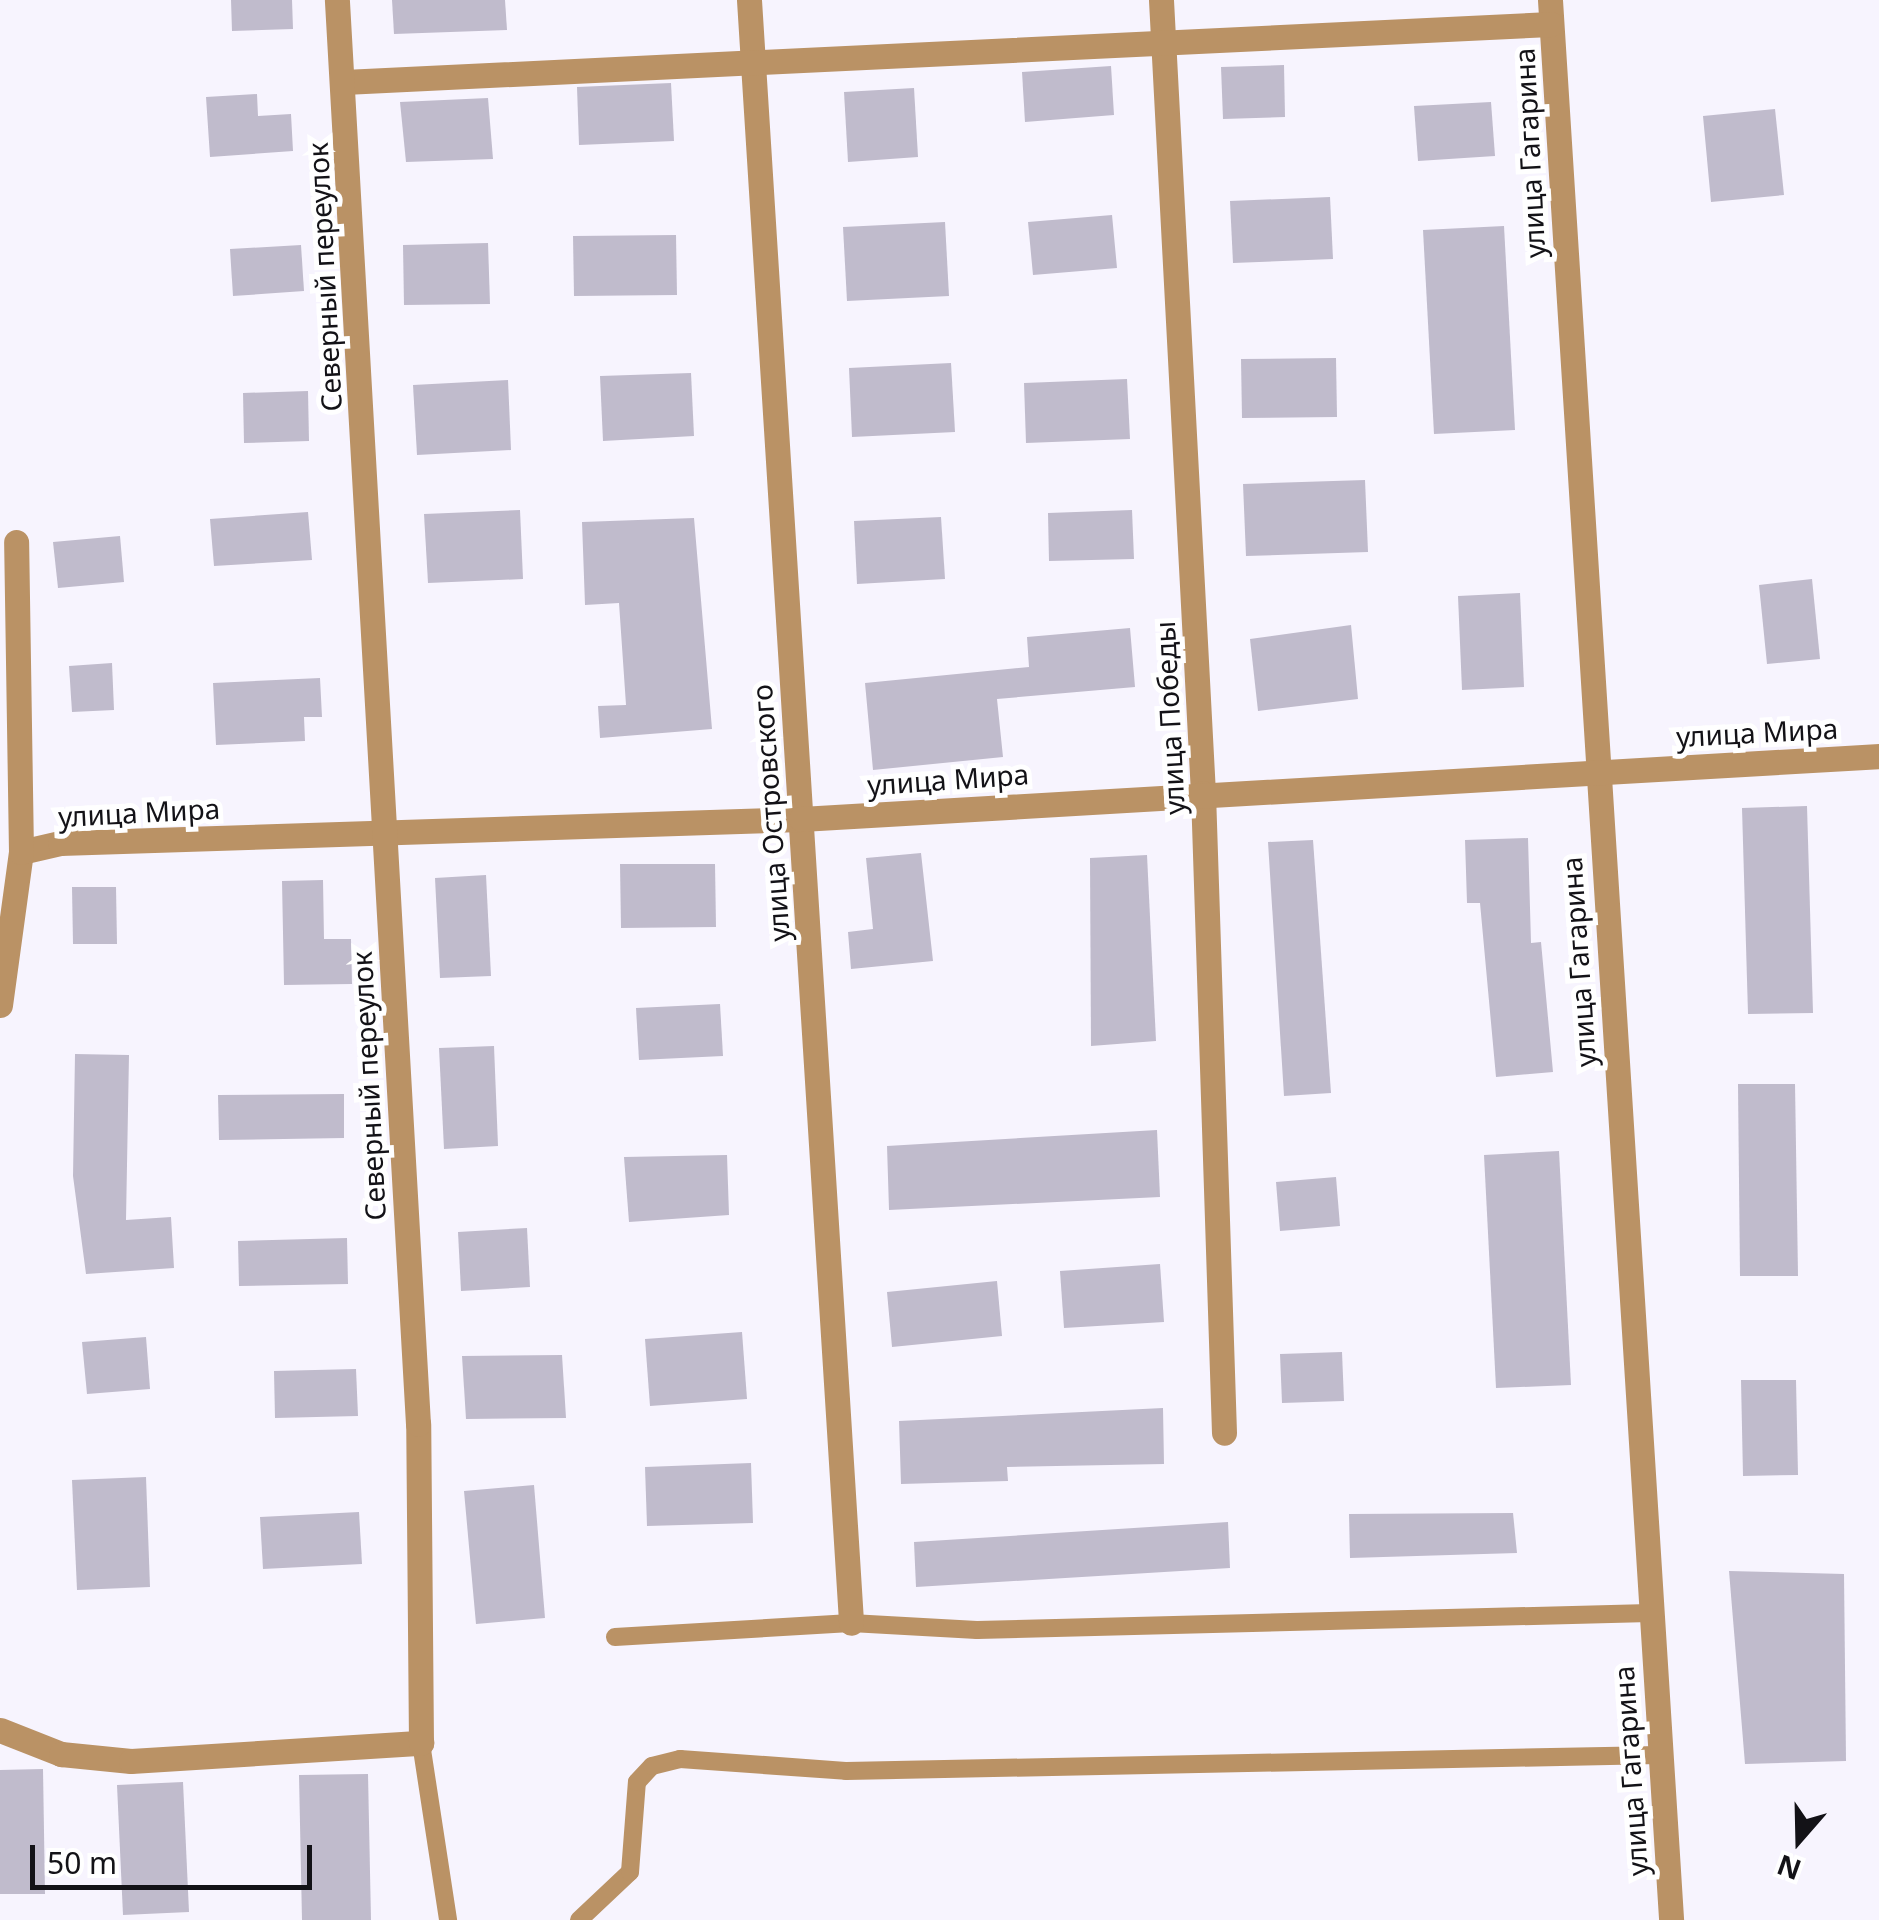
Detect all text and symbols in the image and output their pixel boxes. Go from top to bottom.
street label: улица Гагарина [1507,47,1551,259]
street label: Северный переулок [300,142,348,412]
street label: улица Победы [1147,620,1191,816]
street label: улица Островского [744,683,796,943]
street label: улица Мира [1675,711,1839,753]
street label: улица Мира [866,757,1030,801]
street label: улица Мира [57,791,221,833]
street label: улица Гагарина [1554,856,1602,1068]
street label: Северный переулок [344,951,392,1221]
street label: улица Гагарина [1606,1665,1654,1877]
north arrow [1749,1790,1849,1890]
scale bar [35,1825,318,1887]
text: 50 m [47,1842,117,1883]
text: N [1772,1846,1806,1890]

